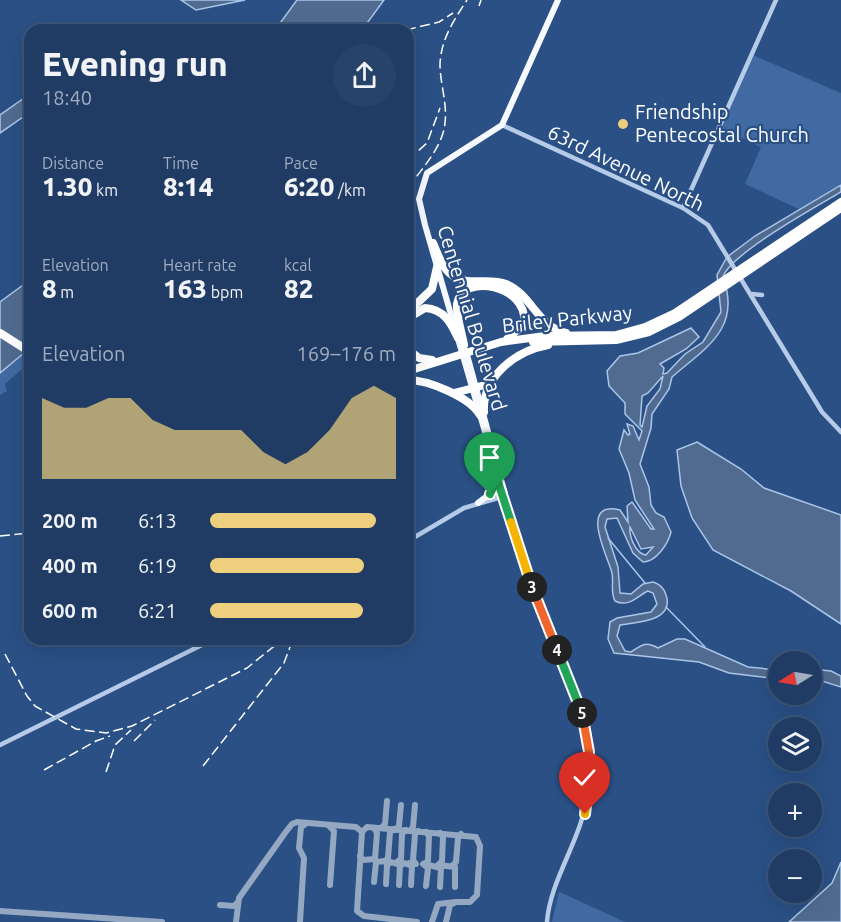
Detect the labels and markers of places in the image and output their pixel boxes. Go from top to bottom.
place label: Friendship Pentecostal Church [635,100,809,146]
marker: Friendship Pentecostal Church [616,117,630,131]
pin [464,432,515,494]
pin: 3 [517,572,547,602]
pin: 4 [542,635,572,665]
pin: 5 [567,698,597,728]
pin [559,752,610,814]

